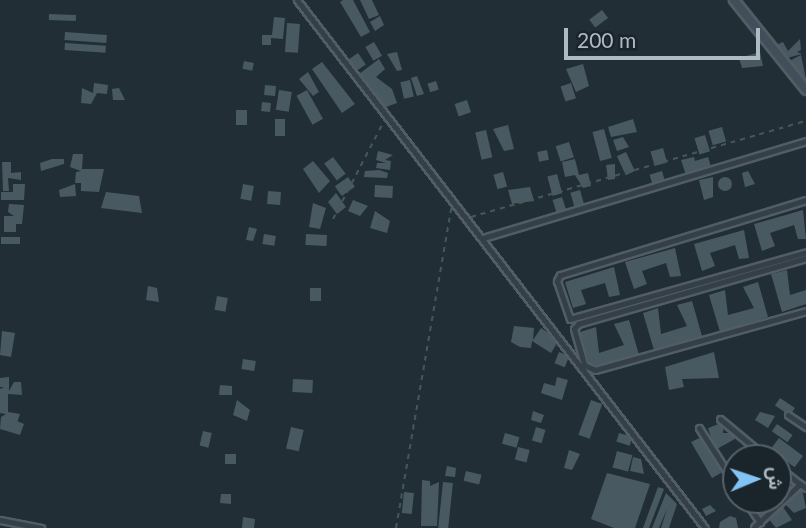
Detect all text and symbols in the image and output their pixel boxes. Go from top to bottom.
scale bar [568,14,764,58]
text: 200 m [577,27,636,52]
north arrow [722,444,792,514]
text: ش [765,467,788,490]

